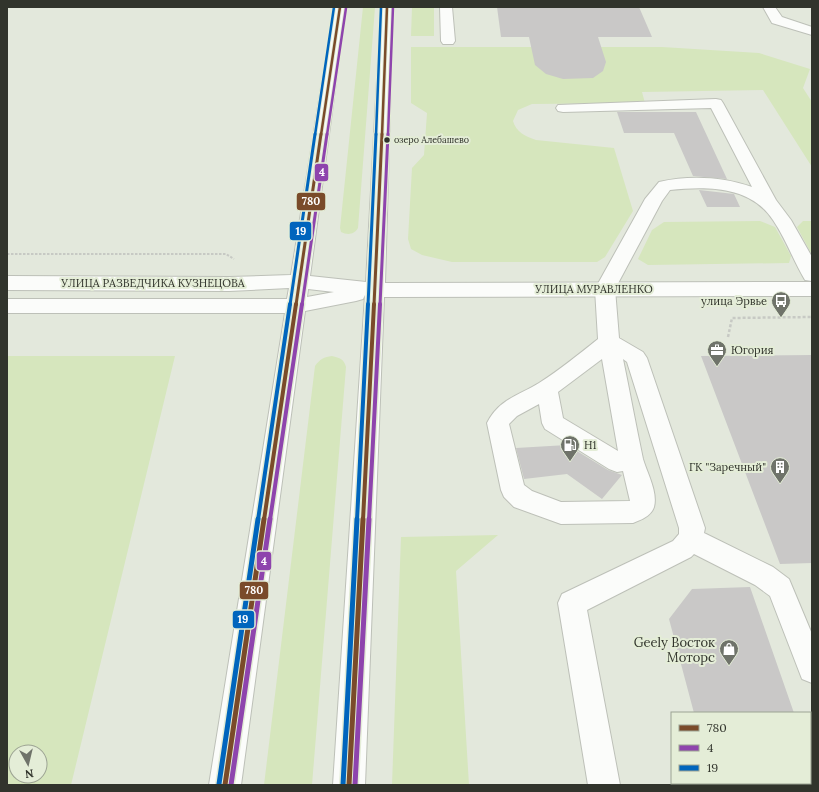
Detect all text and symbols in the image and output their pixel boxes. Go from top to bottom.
place label: озеро Алебашево [394,134,469,145]
marker: озеро Алебашево [382,135,392,145]
line badge: 4 [314,163,329,182]
text: 4 [319,165,325,179]
line badge: 780 [296,192,326,211]
text: 780 [302,194,320,208]
line badge: 19 [289,221,312,241]
text: 19 [296,224,306,238]
street label: УЛИЦА РАЗВЕДЧИКА КУЗНЕЦОВА [60,276,246,290]
street label: УЛИЦА МУРАВЛЕНКО [534,282,653,296]
bus stop icon: улица Эрвье [770,290,792,318]
place label: улица Эрвье [701,294,767,308]
office icon: Югория [706,339,728,367]
place label: Югория [731,343,774,357]
fuel station icon: Н1 [559,434,581,462]
place label: Н1 [584,438,597,452]
building icon: ГК "Заречный" [769,456,791,484]
place label: ГК "Заречный" [689,460,766,474]
line badge: 4 [256,551,272,571]
text: 4 [261,554,267,568]
line badge: 780 [239,581,269,600]
text: 780 [245,583,263,597]
line badge: 19 [232,610,255,629]
text: 19 [238,612,248,626]
place label: Geely Восток Моторс [634,634,715,666]
shop icon: Geely Восток Моторс [718,638,740,666]
legend [671,712,811,784]
text: 780 [707,720,727,735]
text: 4 [707,740,714,755]
north arrow [8,744,48,784]
text: 19 [707,760,718,775]
text: N [24,766,35,781]

